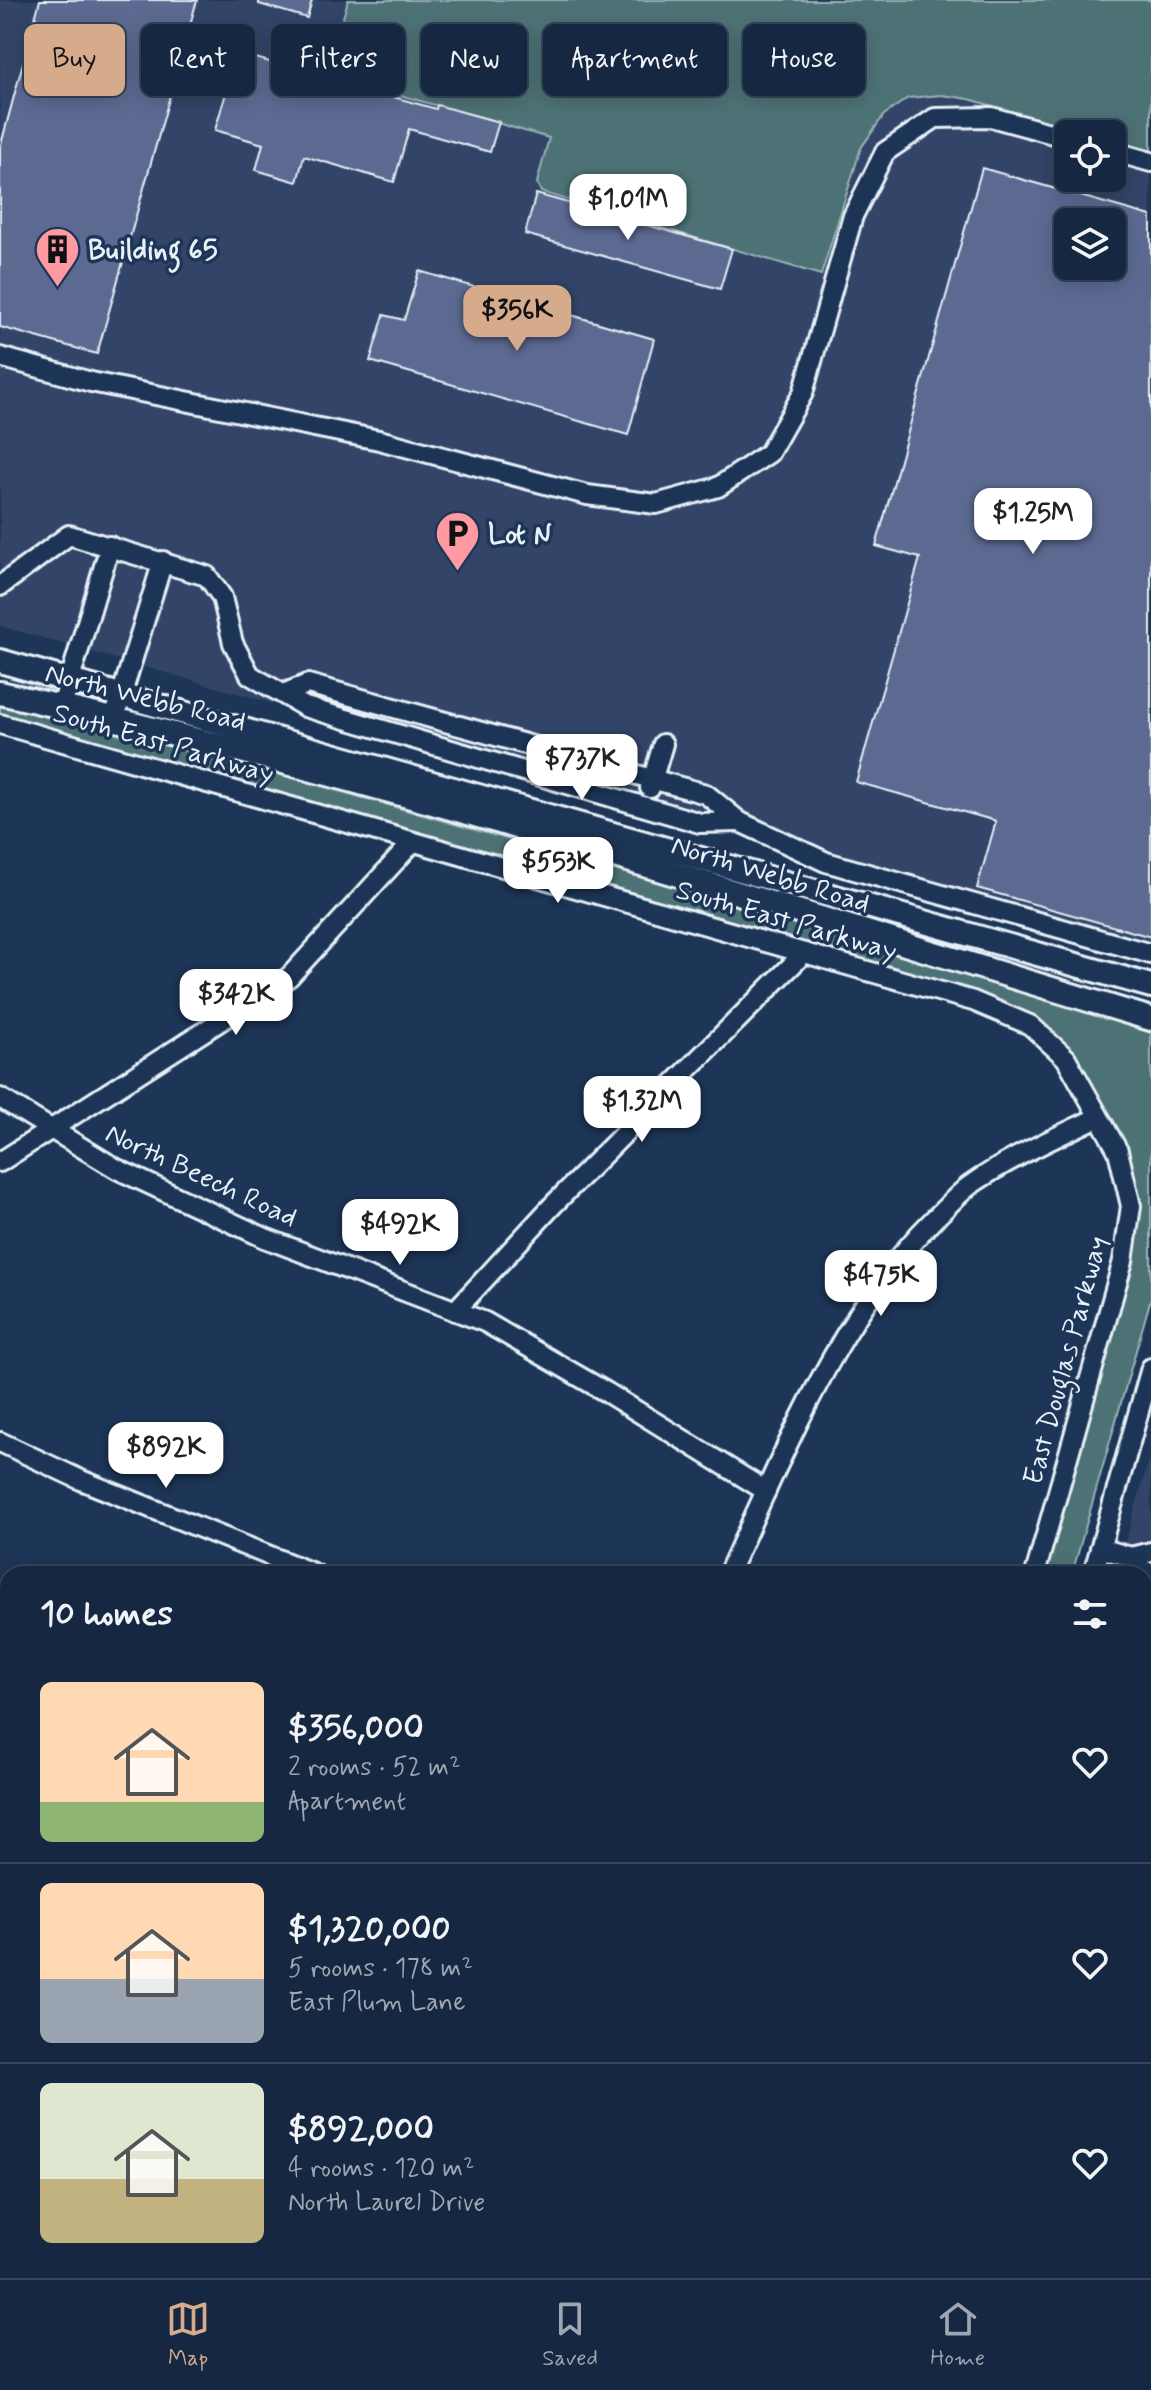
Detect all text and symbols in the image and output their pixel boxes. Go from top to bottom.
chip: Buy [24,24,125,96]
chip: Rent [141,24,255,96]
chip: Filters [271,24,405,96]
chip: New [421,24,527,96]
chip: Apartment [543,24,727,96]
chip: House [743,24,865,96]
map controls [1054,120,1126,280]
button: locate [1054,120,1126,192]
pin: $1.01M [563,174,693,242]
text: $1.01M [588,183,668,217]
button: layers [1054,208,1126,280]
building icon: Building 65 [33,225,81,288]
place label: Building 65 [88,233,218,273]
pin: $356K [461,285,573,353]
text: $356K [481,294,553,328]
pin: $1.25M [968,488,1098,556]
text: $1.25M [992,497,1074,531]
parking icon: Lot N [433,509,481,572]
place label: Lot N [488,517,552,554]
street label: North Webb Road [41,656,250,741]
street label: South East Parkway [48,695,278,794]
pin: $737K [526,734,638,802]
text: $737K [545,743,619,777]
street label: North Webb Road [666,828,874,923]
pin: $553K [502,837,614,905]
text: $553K [521,846,595,880]
street label: South East Parkway [671,872,901,971]
pin: $342K [180,969,292,1037]
text: $342K [198,978,274,1012]
pin: $1.32M [577,1076,707,1144]
text: $1.32M [602,1085,682,1119]
street label: North Beech Road [99,1116,303,1237]
pin: $492K [344,1199,456,1267]
text: $492K [360,1208,440,1242]
street label: East Douglas Parkway [1015,1232,1120,1490]
pin: $475K [825,1250,937,1318]
text: $475K [843,1259,919,1293]
pin: $892K [110,1422,222,1490]
text: $892K [126,1431,206,1465]
text: 10 homes [40,1592,173,1637]
icon: filters [1068,1592,1112,1636]
text: $356,000 [288,1706,424,1751]
icon: home [104,1714,200,1810]
icon: heart [1068,1740,1112,1784]
text: 2 rooms · 52 m² [288,1751,460,1785]
text: Apartment [288,1785,406,1819]
text: $1,320,000 [288,1907,450,1952]
icon: home [104,1915,200,2011]
icon: heart [1068,1941,1112,1985]
text: 5 rooms · 178 m² [288,1952,473,1986]
text: East Plum Lane [288,1986,465,2020]
text: $892,000 [288,2107,434,2152]
icon: home [104,2115,200,2211]
icon: heart [1068,2141,1112,2185]
text: 4 rooms · 120 m² [288,2152,475,2186]
text: North Laurel Drive [288,2186,485,2220]
tab: Map [166,2297,210,2373]
tab: Saved [542,2297,598,2373]
tab: Home [930,2297,985,2373]

